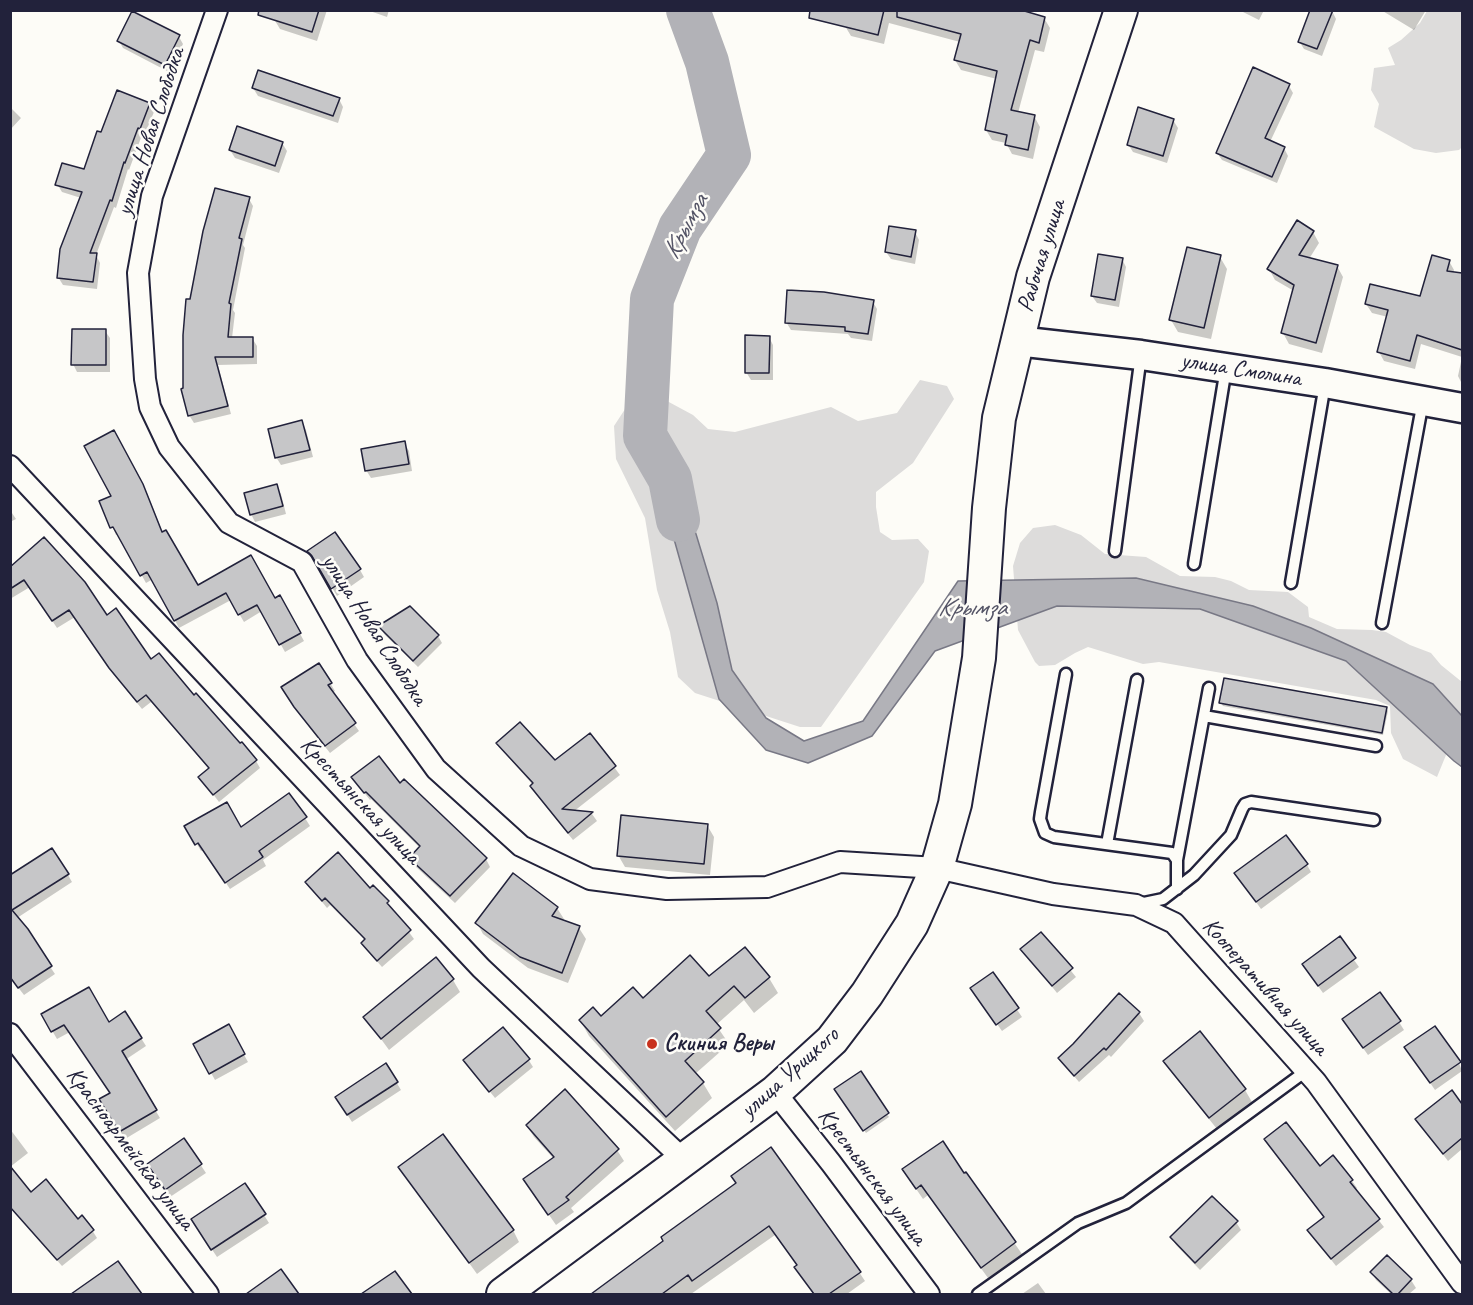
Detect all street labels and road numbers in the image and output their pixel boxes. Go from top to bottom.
street label: улица Новая Слободка [110,45,192,219]
street label: Рабочая улица [1011,196,1073,316]
street label: улица Смолина [1179,346,1303,394]
street label: улица Новая Слободка [314,549,434,711]
street label: Крестьянская улица [294,731,426,871]
street label: Кооперативная улица [1196,912,1334,1062]
street label: улица Урицкого [735,1021,845,1125]
street label: Красноармейская улица [59,1062,201,1236]
street label: Крестьянская улица [811,1103,933,1251]

